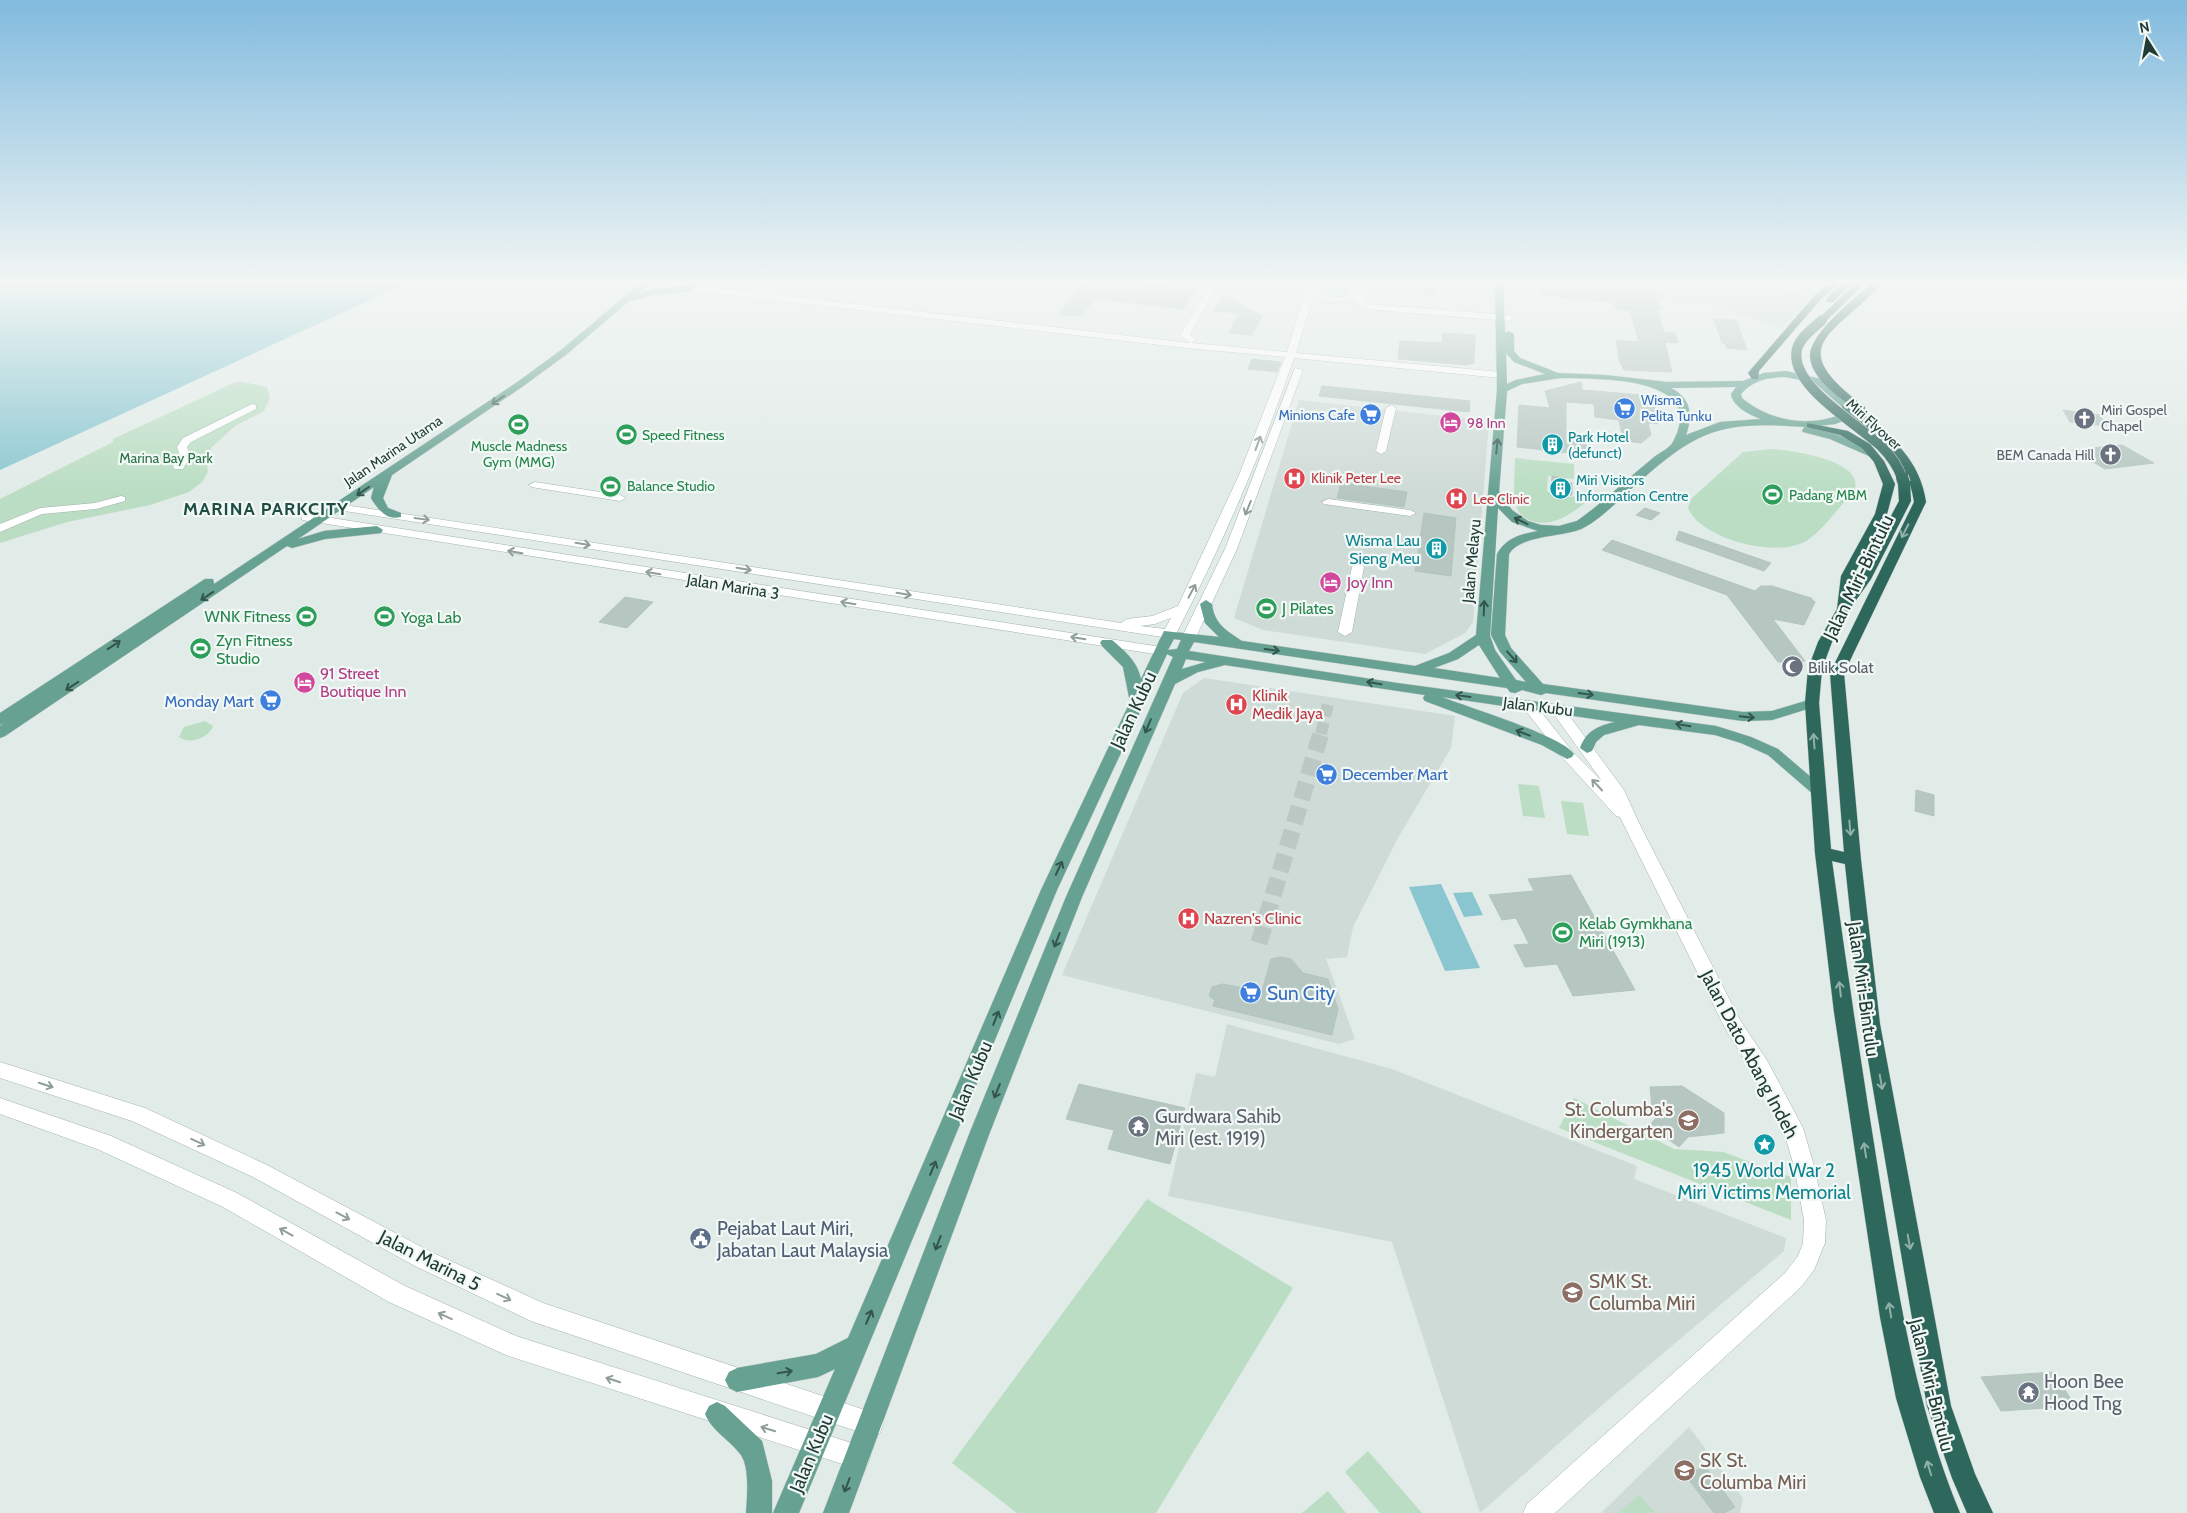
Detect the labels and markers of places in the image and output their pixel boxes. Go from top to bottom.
place label: Wisma Pelita Tunku [1641,391,1712,425]
supermarket icon: Wisma Pelita Tunku [1613,396,1637,420]
place label: Miri Gospel Chapel [2101,401,2168,435]
supermarket icon: Minions Cafe [1359,403,1383,427]
place label: Minions Cafe [1279,406,1355,424]
church icon: Miri Gospel Chapel [2073,406,2097,430]
hotel icon: 98 Inn [1439,411,1463,435]
sports icon: Muscle Madness Gym (MMG) [507,412,531,436]
place label: 98 Inn [1467,414,1506,432]
sports icon: Speed Fitness [614,423,638,447]
place label: Speed Fitness [642,426,725,444]
place label: Park Hotel (defunct) [1568,428,1629,462]
building icon: Park Hotel (defunct) [1540,433,1564,457]
place label: Muscle Madness Gym (MMG) [471,437,567,471]
church icon: BEM Canada Hill [2098,443,2122,467]
place label: BEM Canada Hill [1997,446,2095,464]
hospital icon: Klinik Peter Lee [1283,466,1307,490]
place label: Klinik Peter Lee [1311,469,1401,487]
place label: Miri Visitors Information Centre [1576,471,1688,505]
sports icon: Balance Studio [599,474,623,498]
building icon: Miri Visitors Information Centre [1548,476,1572,500]
place label: Balance Studio [627,477,715,495]
sports icon: Padang MBM [1761,483,1785,507]
place label: Padang MBM [1789,486,1867,504]
hospital icon: Lee Clinic [1445,487,1469,511]
place label: Lee Clinic [1473,490,1529,508]
place label: Wisma Lau Sieng Meu [1346,531,1420,568]
building icon: Wisma Lau Sieng Meu [1424,537,1448,561]
hotel icon: Joy Inn [1319,570,1343,594]
place label: Joy Inn [1346,573,1393,592]
sports icon: J Pilates [1254,596,1278,620]
place label: J Pilates [1281,599,1334,618]
sports icon: WNK Fitness [295,604,319,628]
sports icon: Yoga Lab [373,605,397,629]
place label: WNK Fitness [205,607,291,626]
place label: Yoga Lab [400,608,461,627]
place label: Zyn Fitness Studio [216,631,293,668]
sports icon: Zyn Fitness Studio [188,637,212,661]
mosque icon: Bilik Solat [1780,655,1804,679]
place label: Bilik Solat [1808,658,1874,677]
place label: 91 Street Boutique Inn [320,664,406,701]
hotel icon: 91 Street Boutique Inn [292,670,316,694]
place label: Klinik Medik Jaya [1252,686,1323,723]
supermarket icon: Monday Mart [258,689,282,713]
place label: Monday Mart [165,692,255,711]
hospital icon: Klinik Medik Jaya [1224,692,1248,716]
supermarket icon: December Mart [1314,762,1338,786]
place label: December Mart [1342,765,1448,784]
hospital icon: Nazren's Clinic [1176,906,1200,930]
place label: Nazren's Clinic [1204,909,1301,928]
place label: Kelab Gymkhana Miri (1913) [1579,914,1693,951]
sports icon: Kelab Gymkhana Miri (1913) [1551,920,1575,944]
supermarket icon: Sun City [1239,981,1263,1005]
place label: Sun City [1267,982,1336,1005]
place label: St. Columba's Kindergarten [1564,1098,1673,1143]
place label: Gurdwara Sahib Miri (est. 1919) [1155,1105,1281,1150]
school or university icon: St. Columba's Kindergarten [1677,1108,1701,1132]
temple icon: Gurdwara Sahib Miri (est. 1919) [1127,1115,1151,1139]
place icon: 1945 World War 2 Miri Victims Memorial [1752,1132,1776,1156]
place label: 1945 World War 2 Miri Victims Memorial [1677,1159,1851,1204]
place label: Pejabat Laut Miri, Jabatan Laut Malaysia [716,1217,888,1262]
public building icon: Pejabat Laut Miri, Jabatan Laut Malaysia [689,1227,713,1251]
place label: SMK St. Columba Miri [1589,1270,1695,1315]
school or university icon: SMK St. Columba Miri [1561,1280,1585,1304]
place label: Hoon Bee Hood Tng [2044,1370,2124,1415]
temple icon: Hoon Bee Hood Tng [2016,1380,2040,1404]
place label: SK St. Columba Miri [1700,1449,1806,1494]
school or university icon: SK St. Columba Miri [1672,1459,1696,1483]

